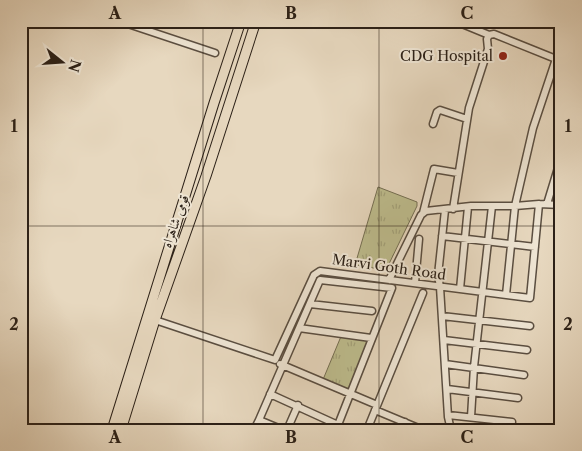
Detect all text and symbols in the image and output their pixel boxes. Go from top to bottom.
text: A [108,3,122,23]
text: B [285,3,297,23]
text: C [461,3,473,23]
north arrow [38,38,88,88]
place label: CDG Hospital [400,47,493,65]
marker: CDG Hospital [497,50,509,62]
text: N [64,57,85,74]
text: 1 [10,116,18,136]
text: 1 [564,116,572,136]
street label: قومی شاہراہ [157,192,193,250]
street label: Marvi Goth Road [331,250,448,284]
text: 2 [9,314,19,334]
text: 2 [563,314,573,334]
text: A [108,427,122,447]
text: B [285,427,297,447]
text: C [461,427,473,447]

